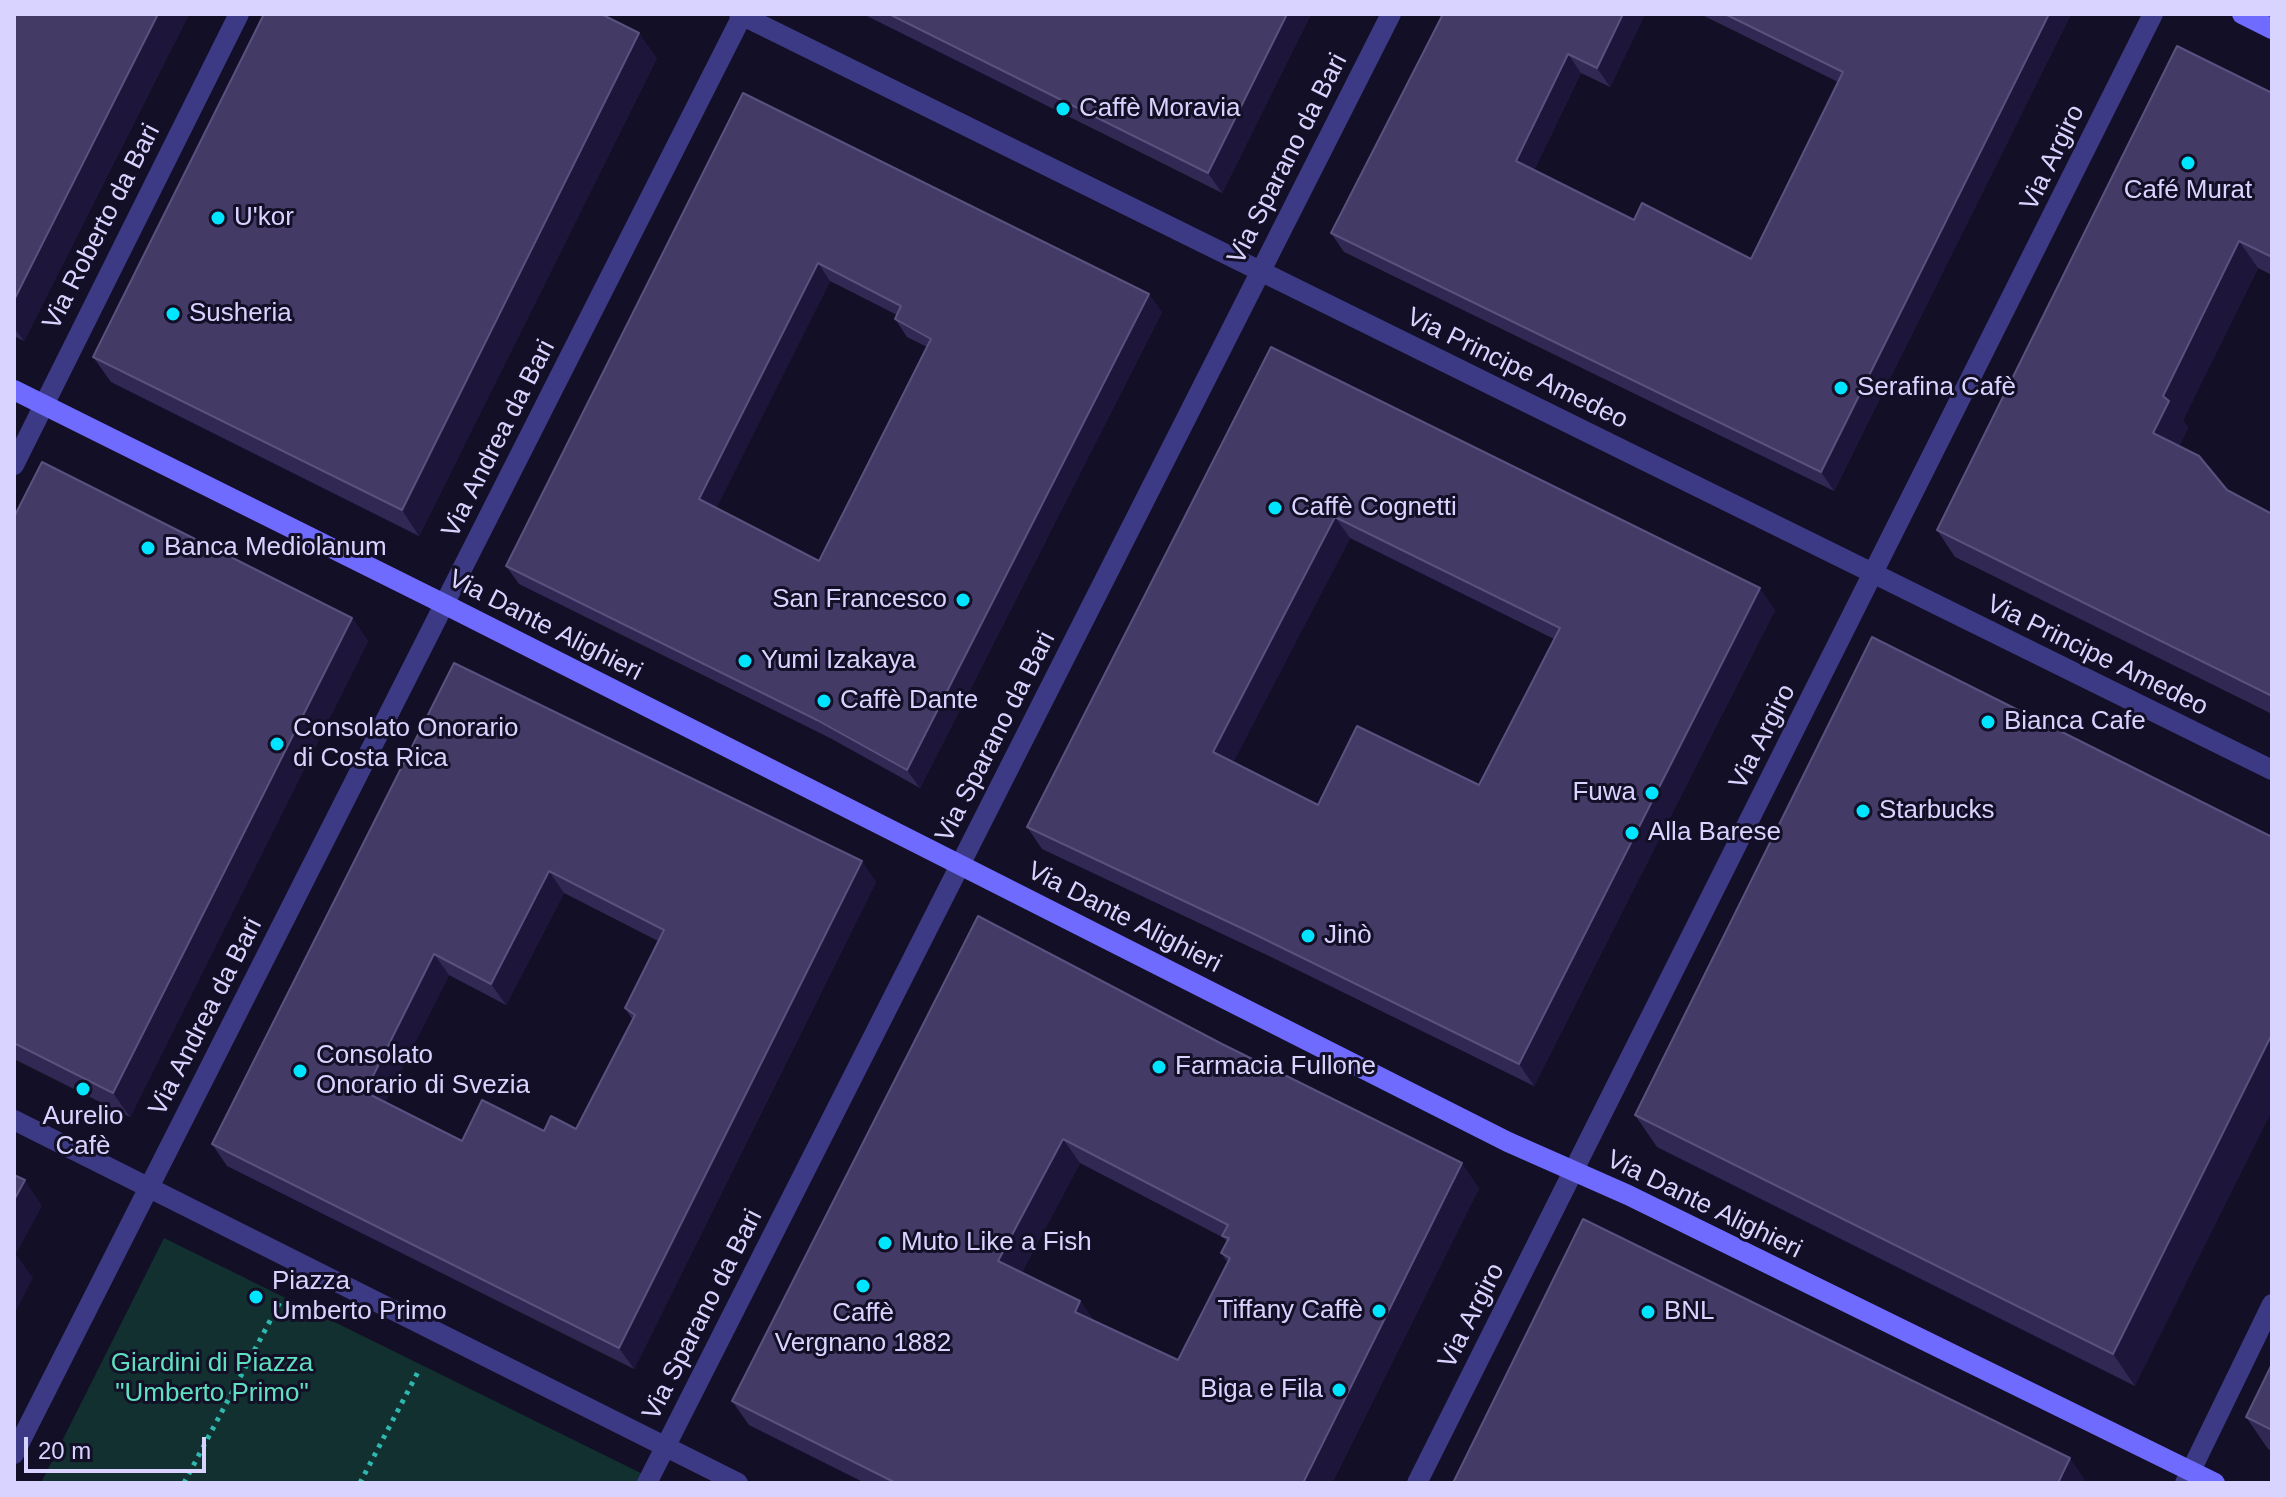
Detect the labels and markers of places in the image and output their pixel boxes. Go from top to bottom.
place label: Caffè Moravia [1079,93,1240,125]
marker: Caffè Moravia [1054,100,1072,118]
marker: Café Murat [2179,154,2197,172]
place label: Café Murat [2124,175,2252,207]
place label: U'kor [234,202,294,234]
marker: U'kor [209,209,227,227]
place label: Susheria [189,298,292,330]
marker: Susheria [164,305,182,323]
place label: Serafina Cafè [1857,372,2016,404]
marker: Serafina Cafè [1832,379,1850,397]
place label: Caffè Cognetti [1291,492,1457,524]
marker: Caffè Cognetti [1266,499,1284,517]
place label: Banca Mediolanum [164,532,387,564]
marker: Banca Mediolanum [139,539,157,557]
place label: San Francesco [772,584,947,616]
marker: San Francesco [954,591,972,609]
place label: Yumi Izakaya [761,645,916,677]
marker: Yumi Izakaya [736,652,754,670]
place label: Caffè Dante [840,685,978,717]
marker: Caffè Dante [815,692,833,710]
place label: Bianca Cafe [2004,706,2146,738]
place label: Consolato Onorario di Costa Rica [293,713,518,774]
marker: Bianca Cafe [1979,713,1997,731]
marker: Consolato Onorario di Costa Rica [268,735,286,753]
place label: Fuwa [1572,777,1636,809]
marker: Fuwa [1643,784,1661,802]
place label: Starbucks [1879,795,1995,827]
marker: Starbucks [1854,802,1872,820]
place label: Alla Barese [1648,817,1781,849]
marker: Alla Barese [1623,824,1641,842]
place label: Jinò [1324,920,1372,952]
marker: Jinò [1299,927,1317,945]
place label: Consolato Onorario di Svezia [316,1040,530,1102]
place label: Farmacia Fullone [1175,1051,1376,1083]
marker: Farmacia Fullone [1150,1058,1168,1076]
marker: Consolato Onorario di Svezia [291,1062,309,1080]
marker: Aurelio Cafè [74,1080,92,1098]
place label: Aurelio Cafè [43,1101,123,1162]
place label: Muto Like a Fish [901,1227,1092,1259]
marker: Muto Like a Fish [876,1234,894,1252]
place label: Piazza Umberto Primo [272,1266,447,1328]
marker: Caffè Vergnano 1882 [854,1277,872,1295]
marker: Piazza Umberto Primo [247,1288,265,1306]
place label: Tiffany Caffè [1218,1295,1363,1327]
place label: BNL [1664,1296,1715,1328]
place label: Caffè Vergnano 1882 [775,1298,951,1360]
marker: Tiffany Caffè [1370,1302,1388,1320]
marker: BNL [1639,1303,1657,1321]
place label: Biga e Fila [1200,1374,1323,1406]
marker: Biga e Fila [1330,1381,1348,1399]

